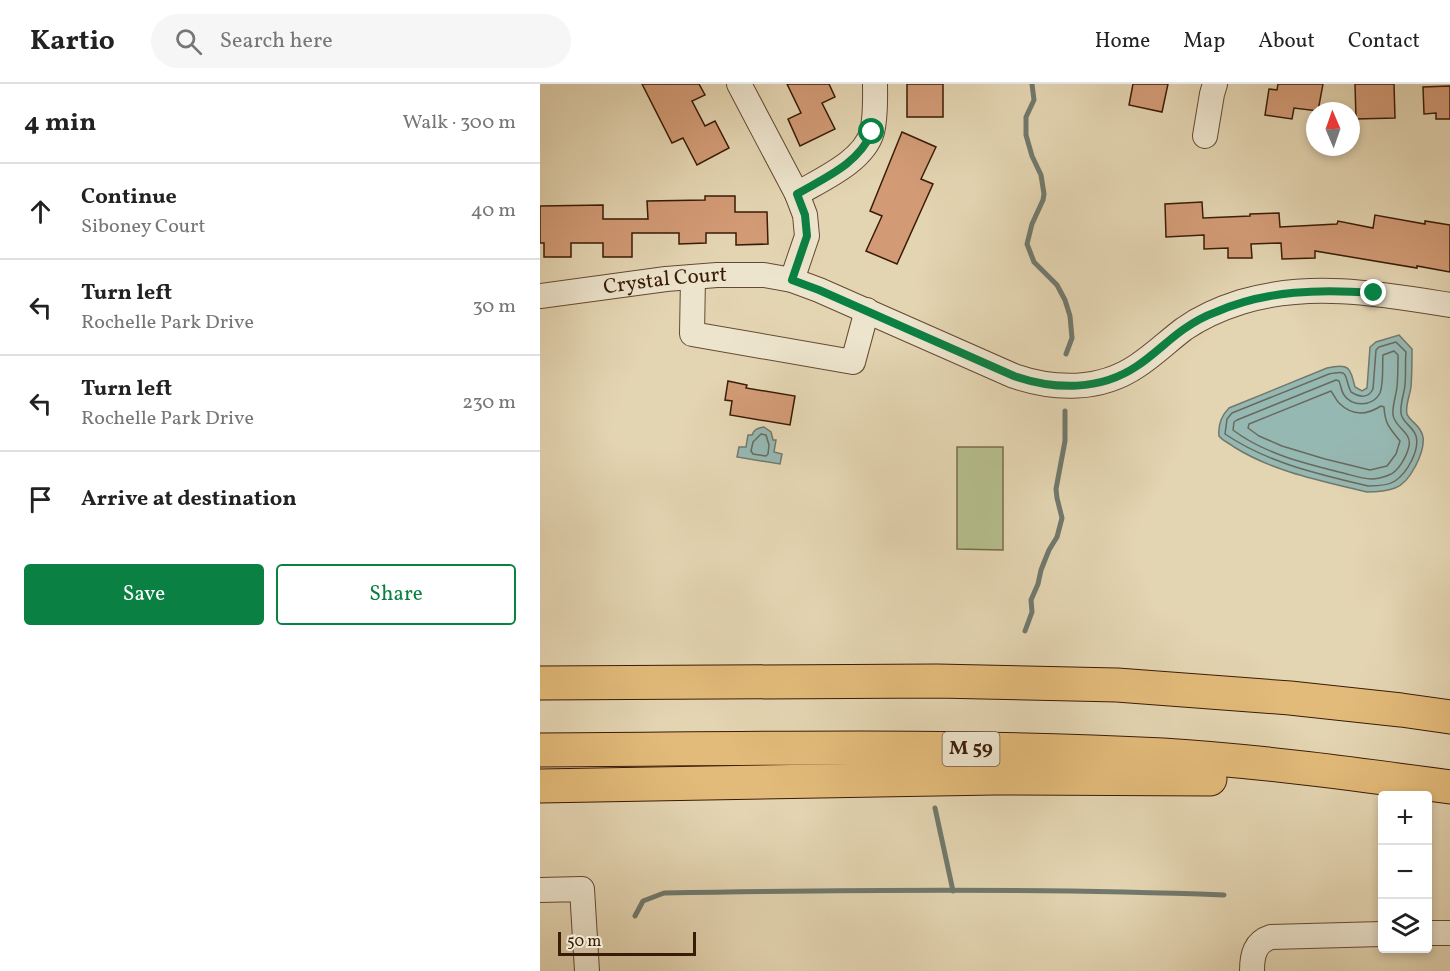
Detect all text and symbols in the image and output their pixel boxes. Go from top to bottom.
search box [151,14,571,68]
text: Kartio [30,22,115,61]
icon: search [172,25,205,58]
text: Search here [220,26,333,57]
text: Home [1095,27,1150,56]
text: Map [1183,27,1225,56]
text: About [1258,27,1315,56]
text: Contact [1348,27,1420,56]
north arrow [1306,102,1360,156]
text: 4 min [24,105,96,141]
text: Walk · 300 m [403,109,516,137]
route start [858,118,884,144]
text: Continue [81,182,177,213]
icon: ahead [24,195,57,228]
text: 40 m [471,197,516,225]
text: Siboney Court [81,213,205,241]
street label: Crystal Court [601,260,727,302]
text: Turn left [81,278,172,309]
route end [1360,279,1386,305]
icon: left [24,291,57,324]
text: 30 m [472,293,516,321]
text: Rochelle Park Drive [81,309,254,337]
text: Turn left [81,374,172,405]
icon: left [24,387,57,420]
text: 230 m [462,389,516,417]
text: Rochelle Park Drive [81,405,254,433]
icon: arrive [24,483,57,516]
text: Arrive at destination [81,484,297,515]
button: Save [24,564,264,625]
button: Share [276,564,516,625]
road number: M 59 [942,732,1000,766]
map controls [1378,791,1432,953]
button: + [1378,791,1432,845]
button: − [1378,845,1432,899]
button: layers [1378,899,1432,953]
scale bar [558,929,696,956]
text: 50 m [567,931,601,953]

